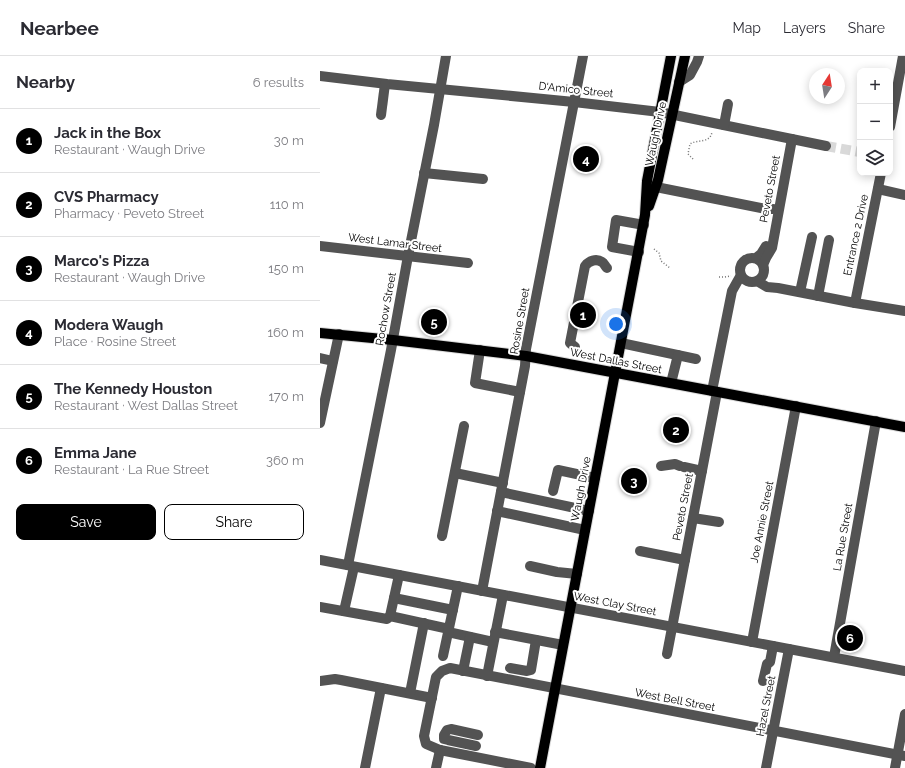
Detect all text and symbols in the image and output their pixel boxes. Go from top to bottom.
text: Nearbee [20,17,99,39]
text: Map [733,20,761,36]
text: Layers [783,20,826,36]
text: Share [848,20,885,36]
north arrow [809,68,845,104]
map controls [857,68,893,176]
button: + [857,68,893,104]
text: Nearby [16,72,75,92]
text: 6 results [253,75,304,90]
street label: D'Amico Street [538,80,614,100]
street label: Waugh Drive [643,100,669,167]
button: − [857,104,893,140]
text: Jack in the Box [54,124,161,142]
text: 1 [26,133,32,148]
text: 30 m [274,133,304,148]
button: layers [857,140,893,176]
text: Restaurant · Waugh Drive [54,142,205,157]
pin: 4 [573,144,599,174]
street label: Peveto Street [757,154,783,224]
text: CVS Pharmacy [54,188,159,206]
street label: Entrance 2 Drive [841,193,871,277]
text: 2 [25,197,33,212]
text: 110 m [270,197,304,212]
text: Pharmacy · Peveto Street [54,206,204,221]
street label: West Lamar Street [347,231,443,255]
text: Marco's Pizza [54,252,149,270]
text: 3 [25,261,33,276]
text: 150 m [268,261,304,276]
text: Restaurant · Waugh Drive [54,270,205,285]
street label: Rochow Street [373,271,399,347]
street label: Rosine Street [508,286,532,355]
pin: 1 [570,300,596,330]
pin: 5 [421,307,447,337]
your location [606,314,626,334]
text: Modera Waugh [54,316,163,334]
text: 4 [25,325,33,340]
text: 160 m [267,325,304,340]
text: Place · Rosine Street [54,334,176,349]
street label: West Dallas Street [569,346,663,376]
text: The Kennedy Houston [54,380,212,398]
text: 5 [25,389,33,404]
text: 170 m [268,389,304,404]
text: Restaurant · West Dallas Street [54,398,238,413]
pin: 2 [663,415,689,445]
text: Emma Jane [54,444,137,462]
text: 6 [25,453,33,468]
text: 360 m [266,453,304,468]
street label: Waugh Drive [568,455,594,522]
text: Restaurant · La Rue Street [54,462,209,477]
pin: 3 [621,466,647,496]
street label: Peveto Street [670,472,696,542]
street label: Joe Annie Street [748,480,776,564]
street label: La Rue Street [831,502,855,572]
button: Save [16,504,156,540]
button: Share [164,504,304,540]
street label: West Clay Street [572,590,658,618]
pin: 6 [837,623,863,653]
street label: Hazel Street [754,674,778,738]
street label: West Bell Street [634,686,717,714]

